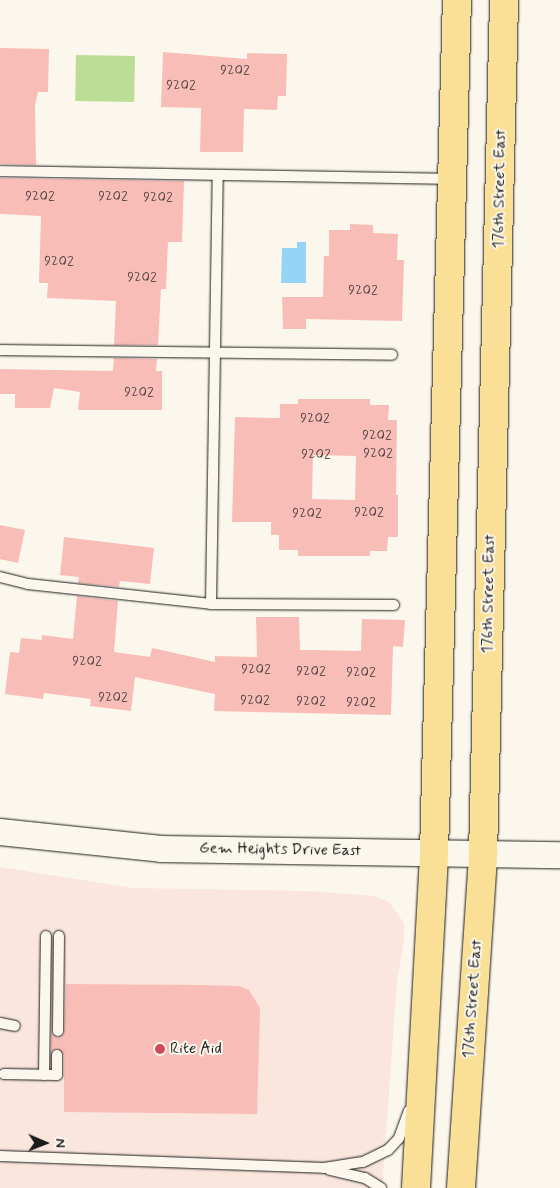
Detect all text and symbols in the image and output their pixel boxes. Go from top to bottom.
house number: 9202 [220,62,250,78]
house number: 9202 [166,77,196,93]
street label: 176th Street East [489,129,511,249]
house number: 9202 [25,188,55,204]
house number: 9202 [98,188,128,204]
house number: 9202 [143,189,173,205]
house number: 9202 [44,253,74,269]
house number: 9202 [127,269,157,285]
house number: 9202 [348,282,378,298]
house number: 9202 [124,384,154,400]
house number: 9202 [300,410,330,426]
house number: 9202 [362,427,392,443]
house number: 9202 [363,445,393,461]
house number: 9202 [301,446,331,462]
house number: 9202 [354,504,384,520]
house number: 9202 [292,505,322,521]
street label: 176th Street East [478,534,500,654]
house number: 9202 [72,653,102,669]
house number: 9202 [241,661,271,677]
house number: 9202 [296,663,326,679]
house number: 9202 [346,664,376,680]
house number: 9202 [98,689,128,705]
house number: 9202 [240,692,270,708]
house number: 9202 [296,693,326,709]
house number: 9202 [346,694,376,710]
street label: Gem Heights Drive East [200,839,360,861]
street label: 176th Street East [459,939,487,1059]
place label: Rite Aid [170,1039,222,1059]
marker: Rite Aid [154,1043,166,1055]
north arrow [20,1118,70,1168]
text: N [51,1138,69,1148]

